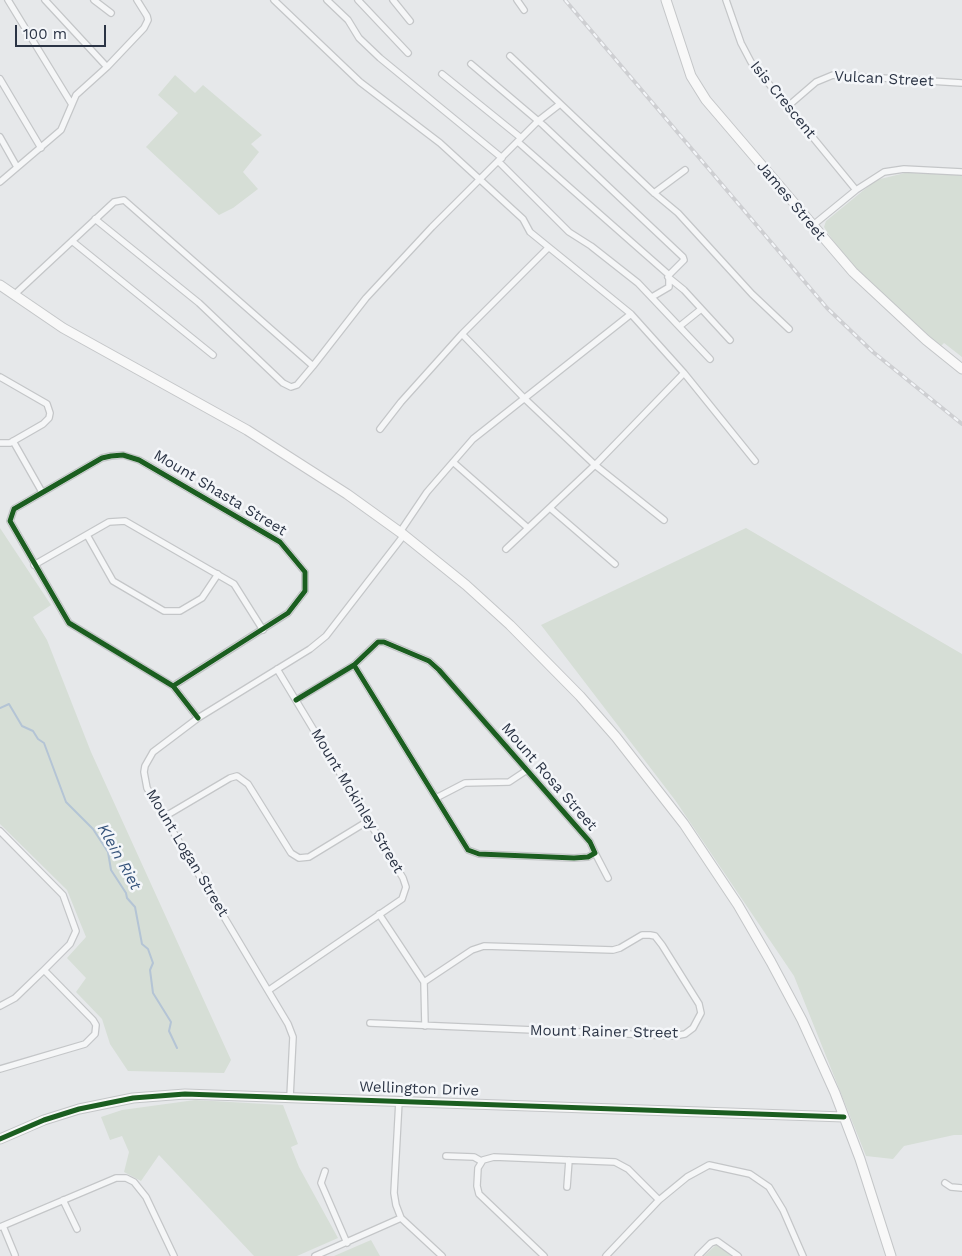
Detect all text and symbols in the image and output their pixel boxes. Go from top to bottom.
scale bar [18,15,109,47]
text: 100 m [23,25,67,43]
street label: Isis Crescent [746,58,820,142]
street label: Vulcan Street [834,67,934,91]
street label: James Street [753,158,829,244]
street label: Mount Shasta Street [150,446,290,540]
street label: Mount Rosa Street [497,719,601,835]
street label: Mount Mckinley Street [307,726,407,876]
street label: Mount Logan Street [142,786,232,920]
water label: Klein Riet [93,821,145,893]
street label: Mount Rainer Street [530,1022,678,1042]
street label: Wellington Drive [359,1078,479,1100]

